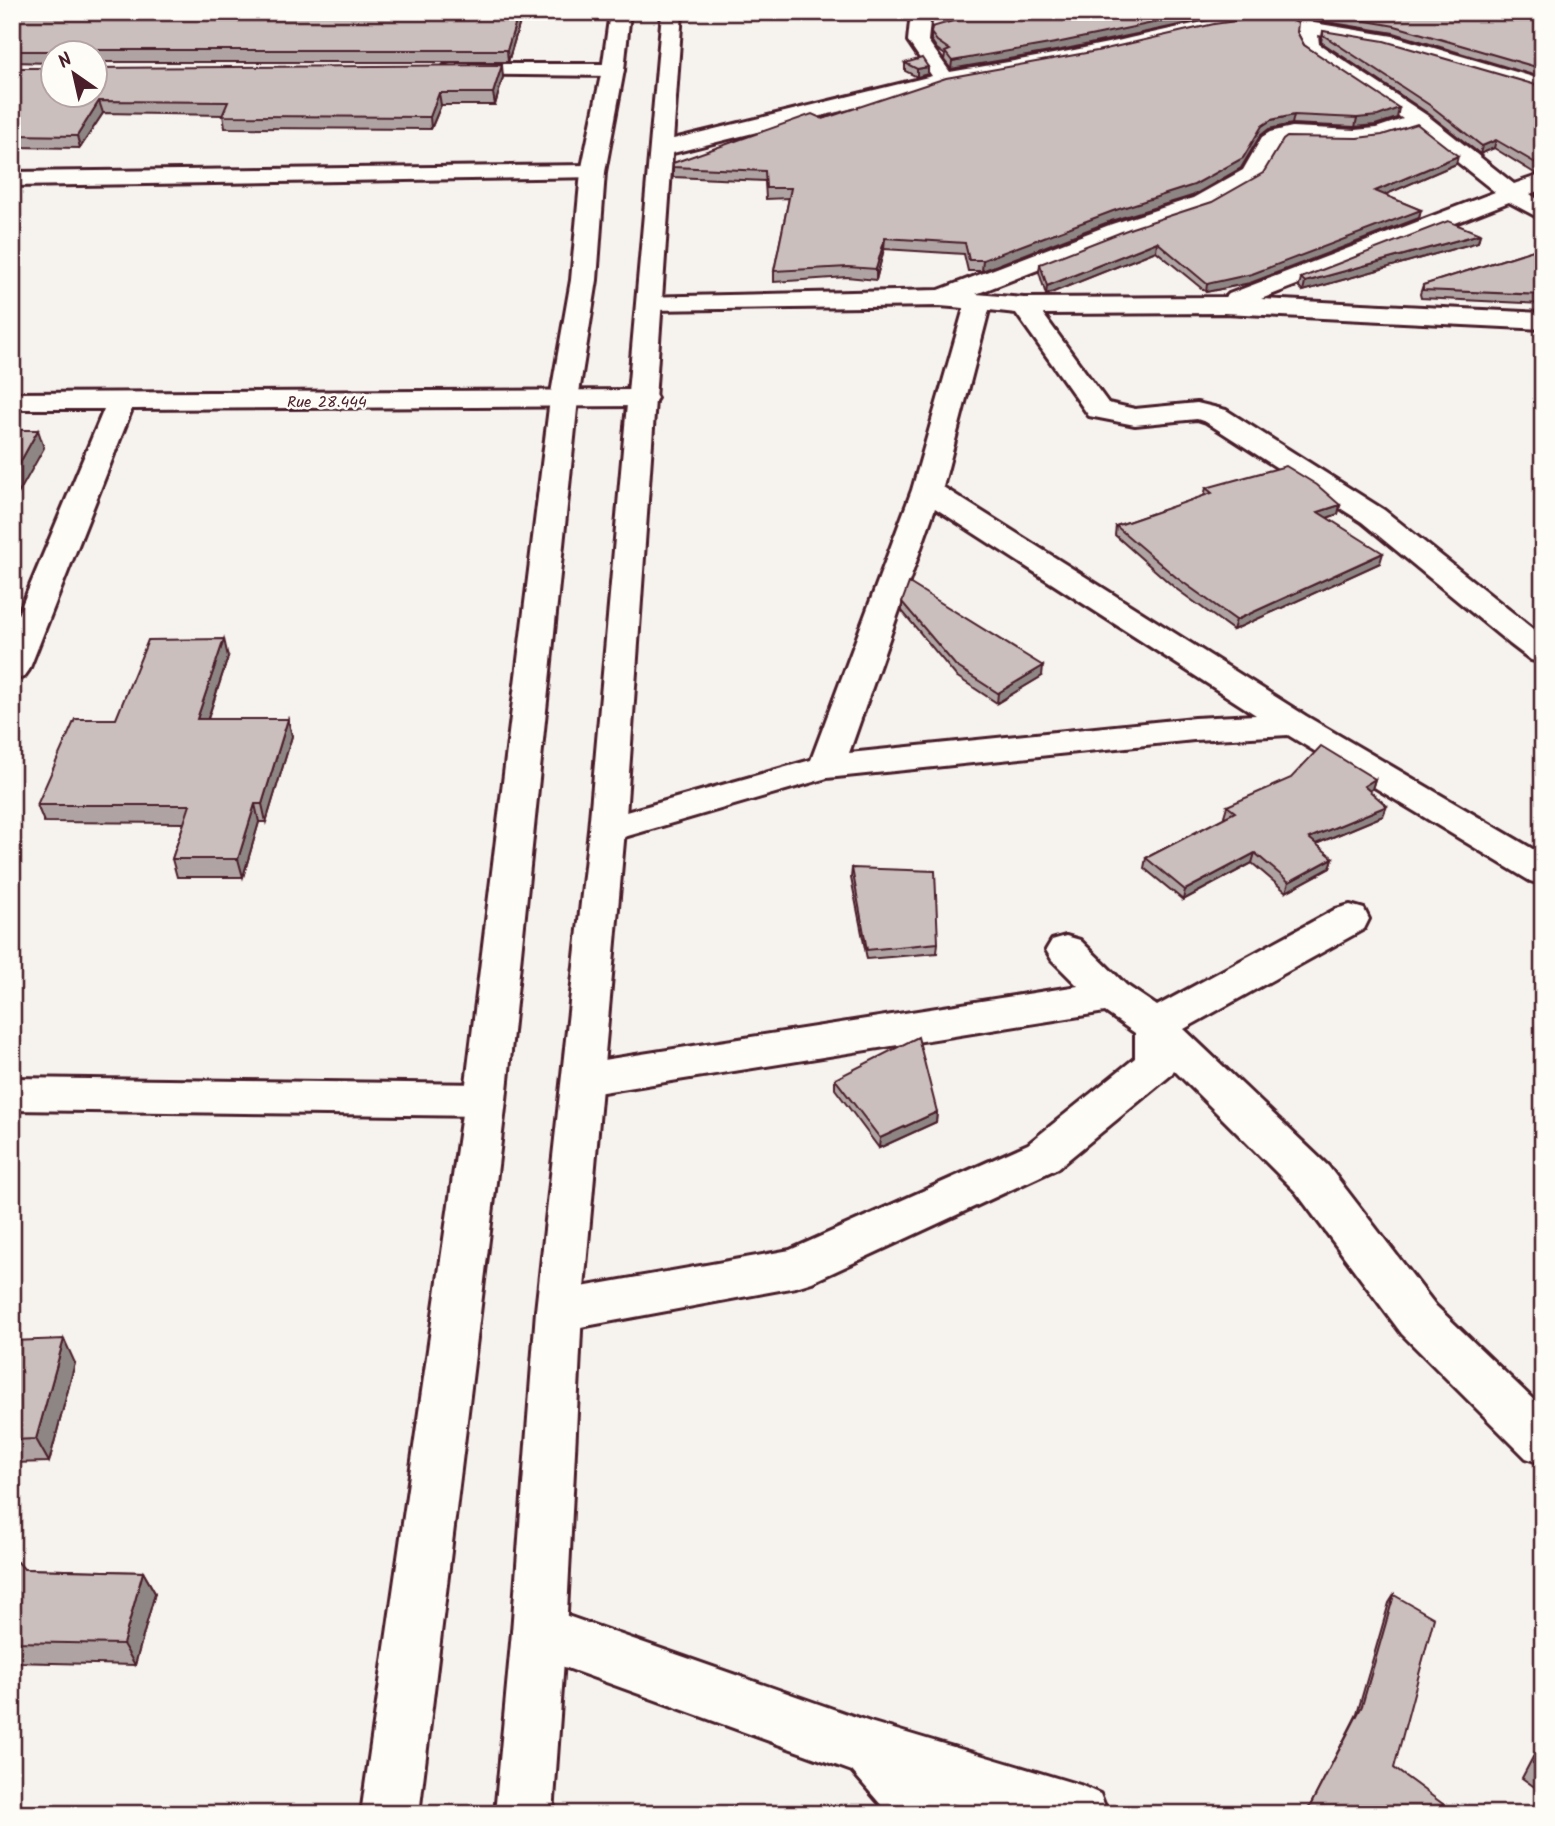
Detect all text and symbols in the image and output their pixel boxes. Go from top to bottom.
north arrow [38,38,108,108]
text: N [52,46,79,77]
street label: Rue 28.444 [287,390,367,415]

